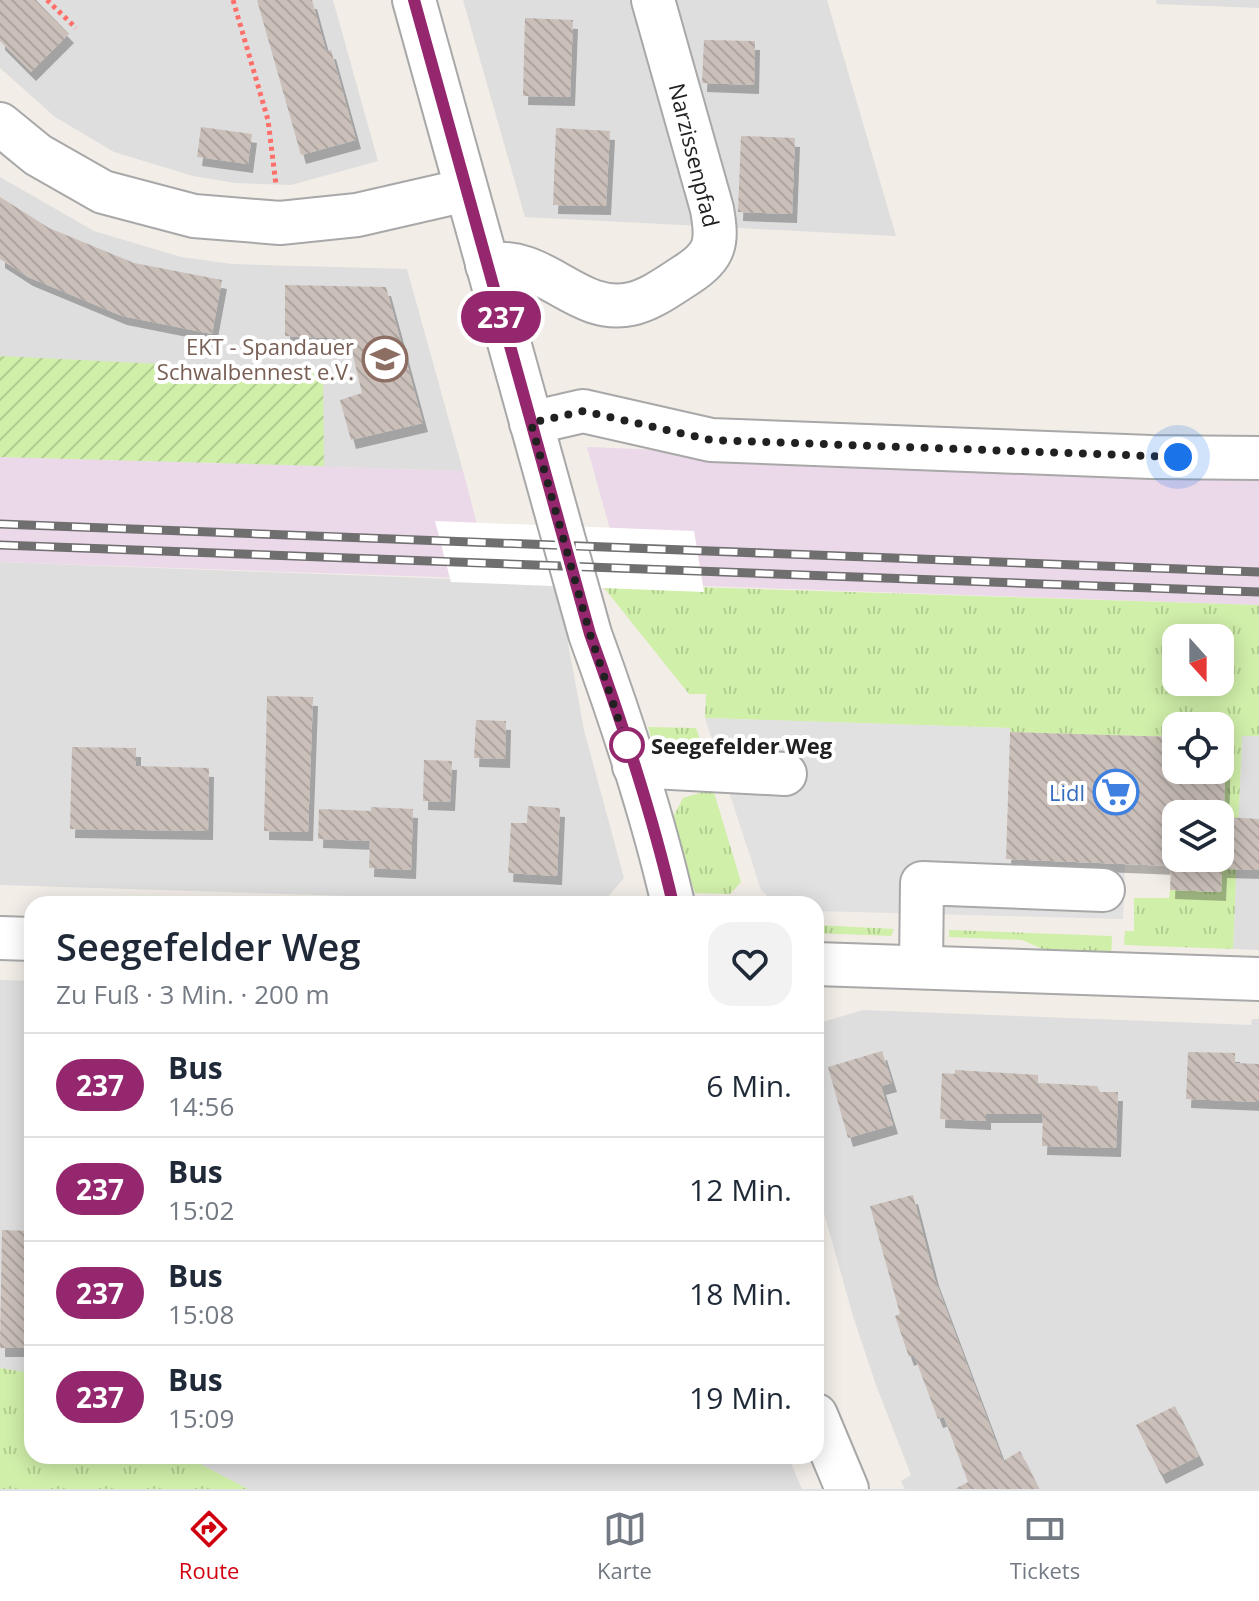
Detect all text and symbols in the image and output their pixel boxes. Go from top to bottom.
street label: Narzissenpfad [663,80,727,230]
line badge: 237 [455,291,547,343]
text: 237 [477,298,525,336]
place label: EKT - Spandauer Schwalbennest e.V. [157,331,354,386]
school or university icon: EKT - Spandauer Schwalbennest e.V. [361,335,409,383]
your location [1158,437,1198,477]
north arrow [1162,624,1234,696]
map controls [1162,624,1234,872]
button: locate [1162,712,1234,784]
marker: Seegefelder Weg [610,728,644,762]
place label: Seegefelder Weg [651,730,833,760]
supermarket icon: Lidl [1092,768,1140,816]
place label: Lidl [1049,777,1085,807]
button: layers [1162,800,1234,872]
text: Seegefelder Weg [56,920,361,972]
button: heart [708,922,792,1006]
text: Zu Fuß · 3 Min. · 200 m [56,976,330,1012]
text: Bus [168,1047,223,1088]
text: 6 Min. [706,1065,792,1106]
text: 237 [76,1066,124,1104]
text: 14:56 [168,1088,234,1124]
text: Bus [168,1151,223,1192]
text: 12 Min. [689,1169,792,1210]
text: 237 [76,1170,124,1208]
text: 15:02 [168,1192,234,1228]
text: Bus [168,1255,223,1296]
text: 18 Min. [689,1273,792,1314]
text: 237 [76,1274,124,1312]
text: 15:08 [168,1296,234,1332]
text: Bus [168,1359,223,1400]
text: 19 Min. [689,1377,792,1418]
text: 237 [76,1378,124,1416]
text: 15:09 [168,1400,234,1436]
tab: Route [179,1507,239,1585]
tab: Karte [597,1507,652,1585]
tab: Tickets [1010,1507,1080,1585]

